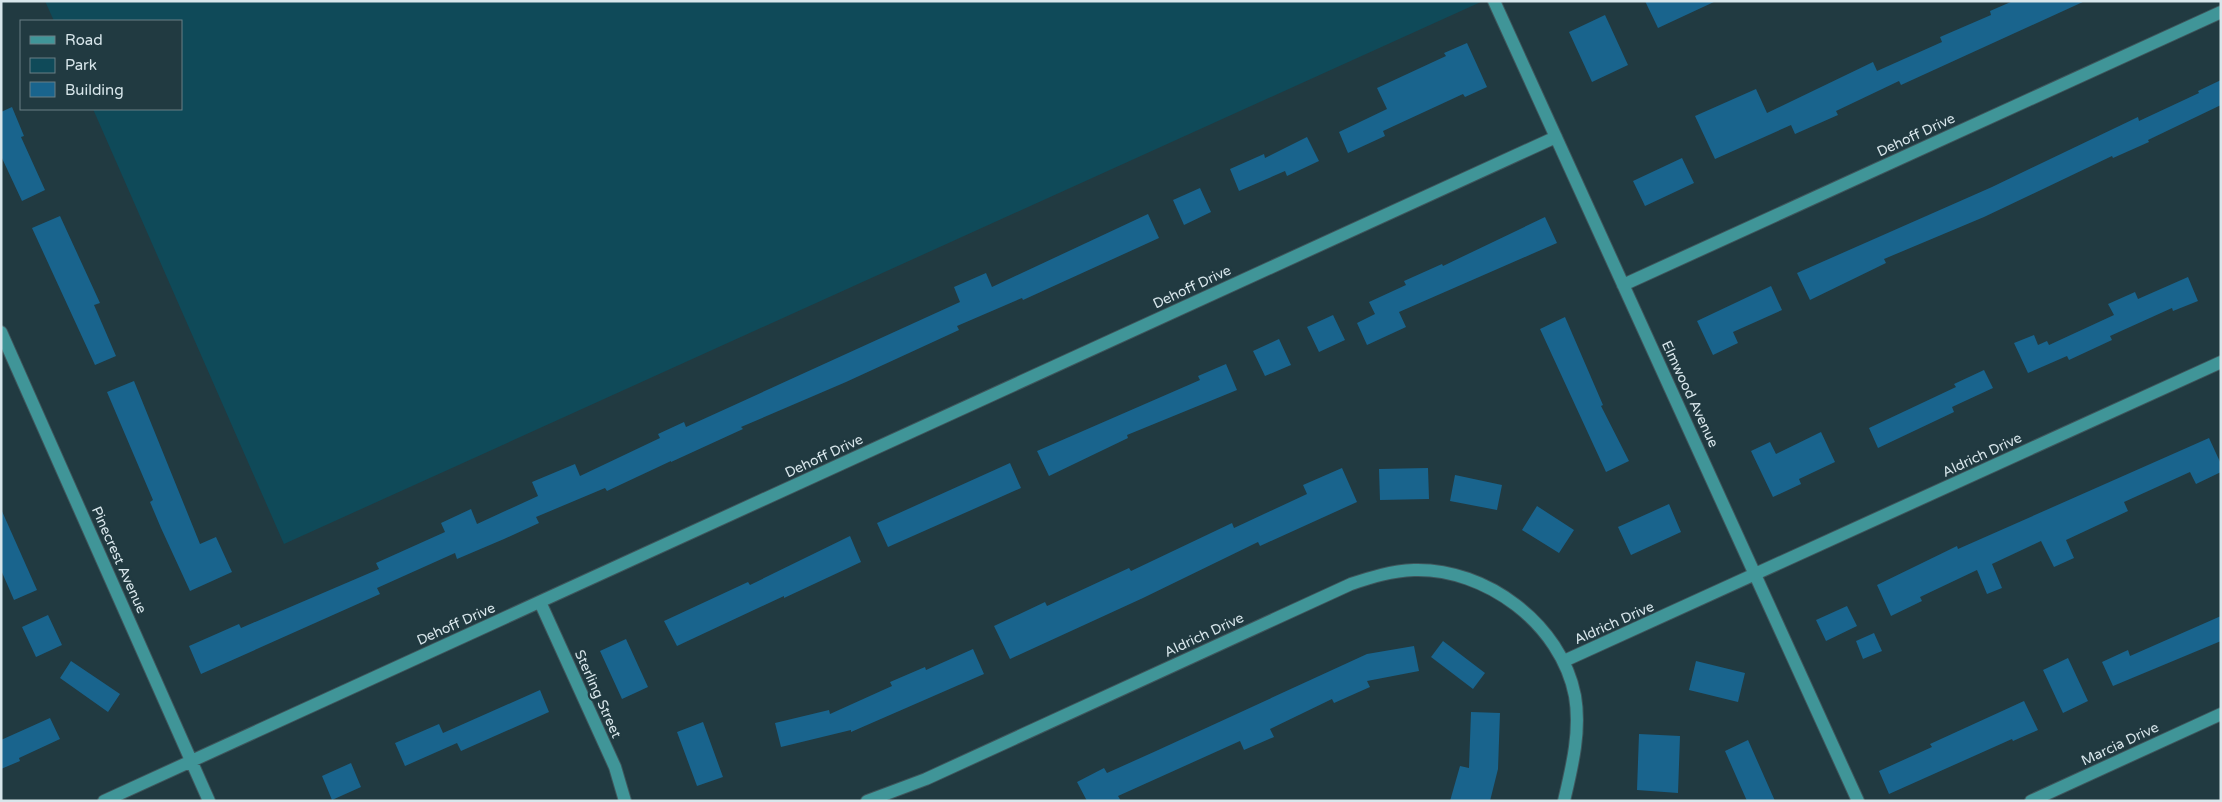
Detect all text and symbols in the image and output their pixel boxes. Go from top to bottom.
legend [20,20,182,110]
text: Road [65,31,103,49]
text: Park [65,56,97,74]
text: Building [65,81,124,99]
street label: Dehoff Drive [1874,109,1958,160]
street label: Dehoff Drive [1150,261,1234,312]
street label: Elmwood Avenue [1658,338,1722,450]
street label: Aldrich Drive [1940,429,2024,481]
street label: Dehoff Drive [782,430,866,481]
street label: Pinecrest Avenue [88,504,150,616]
street label: Aldrich Drive [1571,598,1657,648]
street label: Dehoff Drive [414,599,498,649]
street label: Aldrich Drive [1162,609,1246,661]
street label: Sterling Street [571,647,625,741]
street label: Marcia Drive [2079,719,2161,769]

